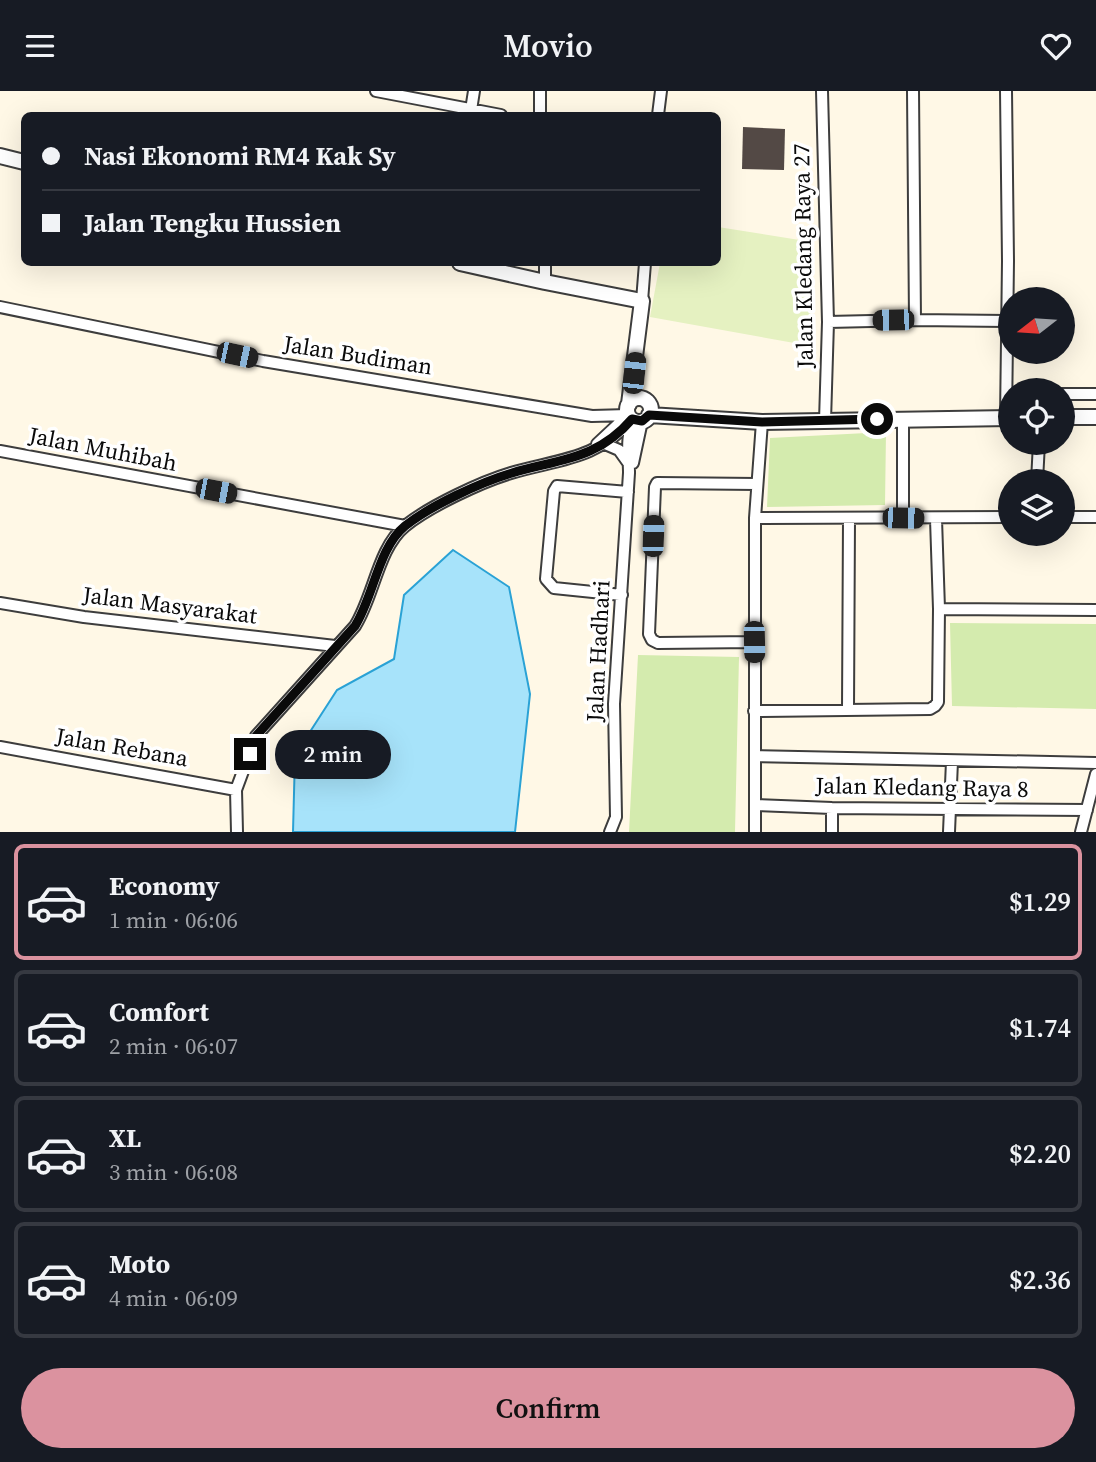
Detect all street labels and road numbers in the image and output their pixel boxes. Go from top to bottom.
street label: Jalan Kledang Raya 27 [785,143,821,370]
street label: Jalan Budiman [280,327,435,383]
street label: Jalan Muhibah [25,419,180,479]
street label: Jalan Masyarakat [80,578,259,632]
street label: Jalan Hadhari [578,579,618,724]
street label: Jalan Rebana [52,719,191,774]
street label: Jalan Kledang Raya 8 [814,769,1029,805]

